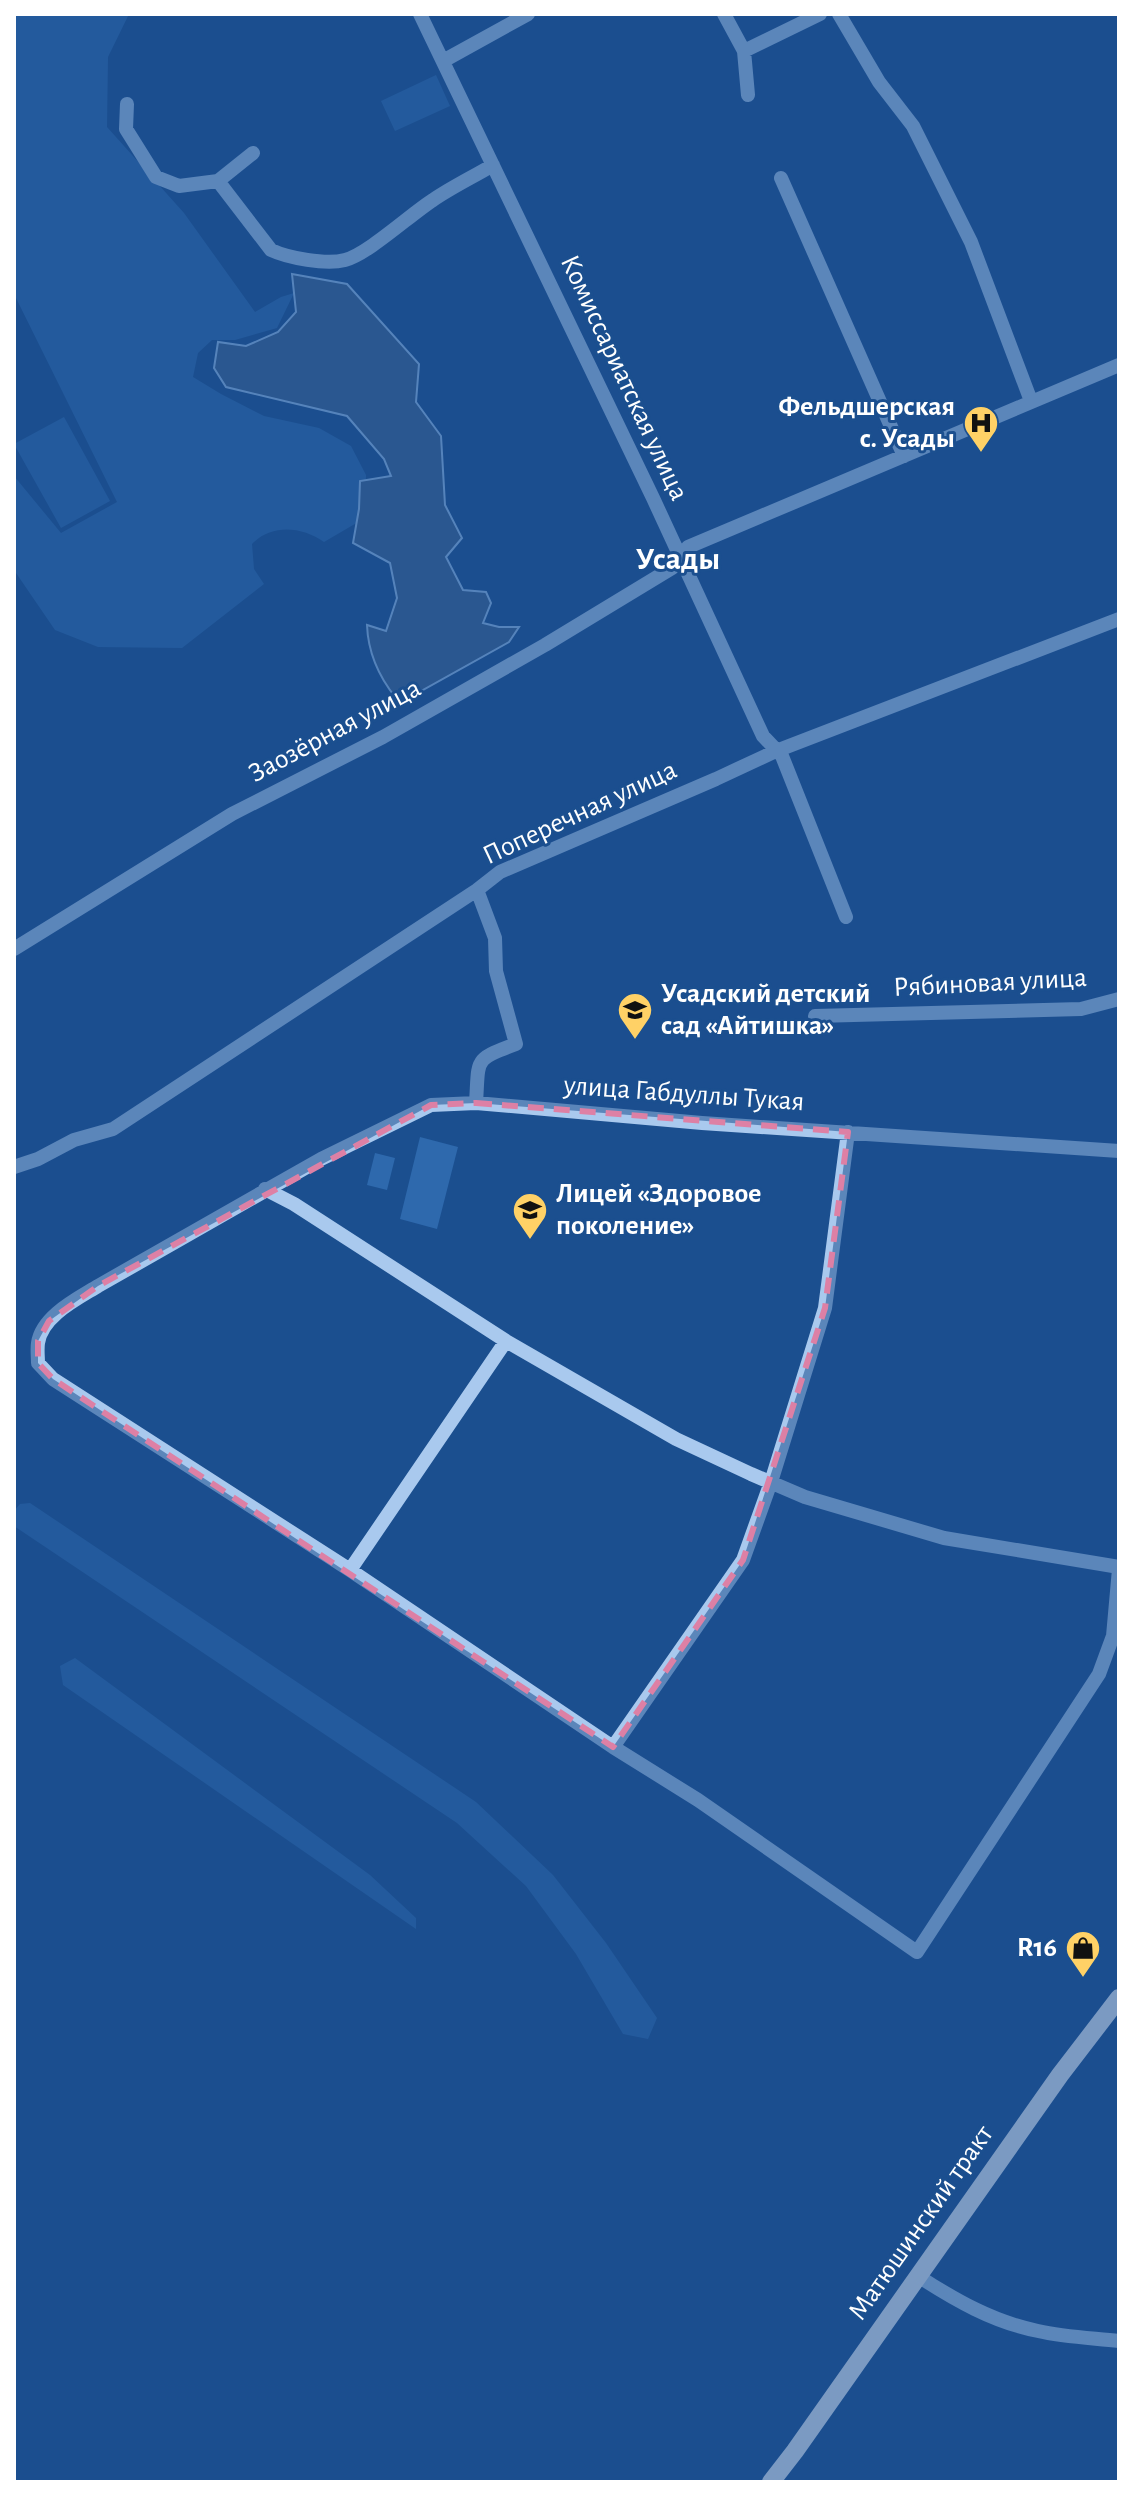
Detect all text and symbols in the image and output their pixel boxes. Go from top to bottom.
street label: Комиссариатская улица [555,251,693,505]
place label: Фельдшерская с. Усады [778,393,955,453]
hospital icon: Фельдшерская с. Усады [962,404,1000,454]
district label: Усады [636,543,720,575]
street label: Заозёрная улица [244,674,426,788]
street label: Поперечная улица [479,756,681,870]
street label: Рябиновая улица [893,964,1088,1002]
place label: Усадский детский сад «Айтишка» [661,980,870,1040]
school or university icon: Усадский детский сад «Айтишка» [616,991,654,1041]
street label: улица Габдуллы Тукая [562,1072,805,1116]
place label: Лицей «Здоровое поколение» [556,1180,761,1240]
school or university icon: Лицей «Здоровое поколение» [511,1191,549,1241]
shop icon: R16 [1064,1929,1102,1979]
place label: R16 [1017,1934,1057,1962]
street label: Матюшинский тракт [843,2120,999,2325]

